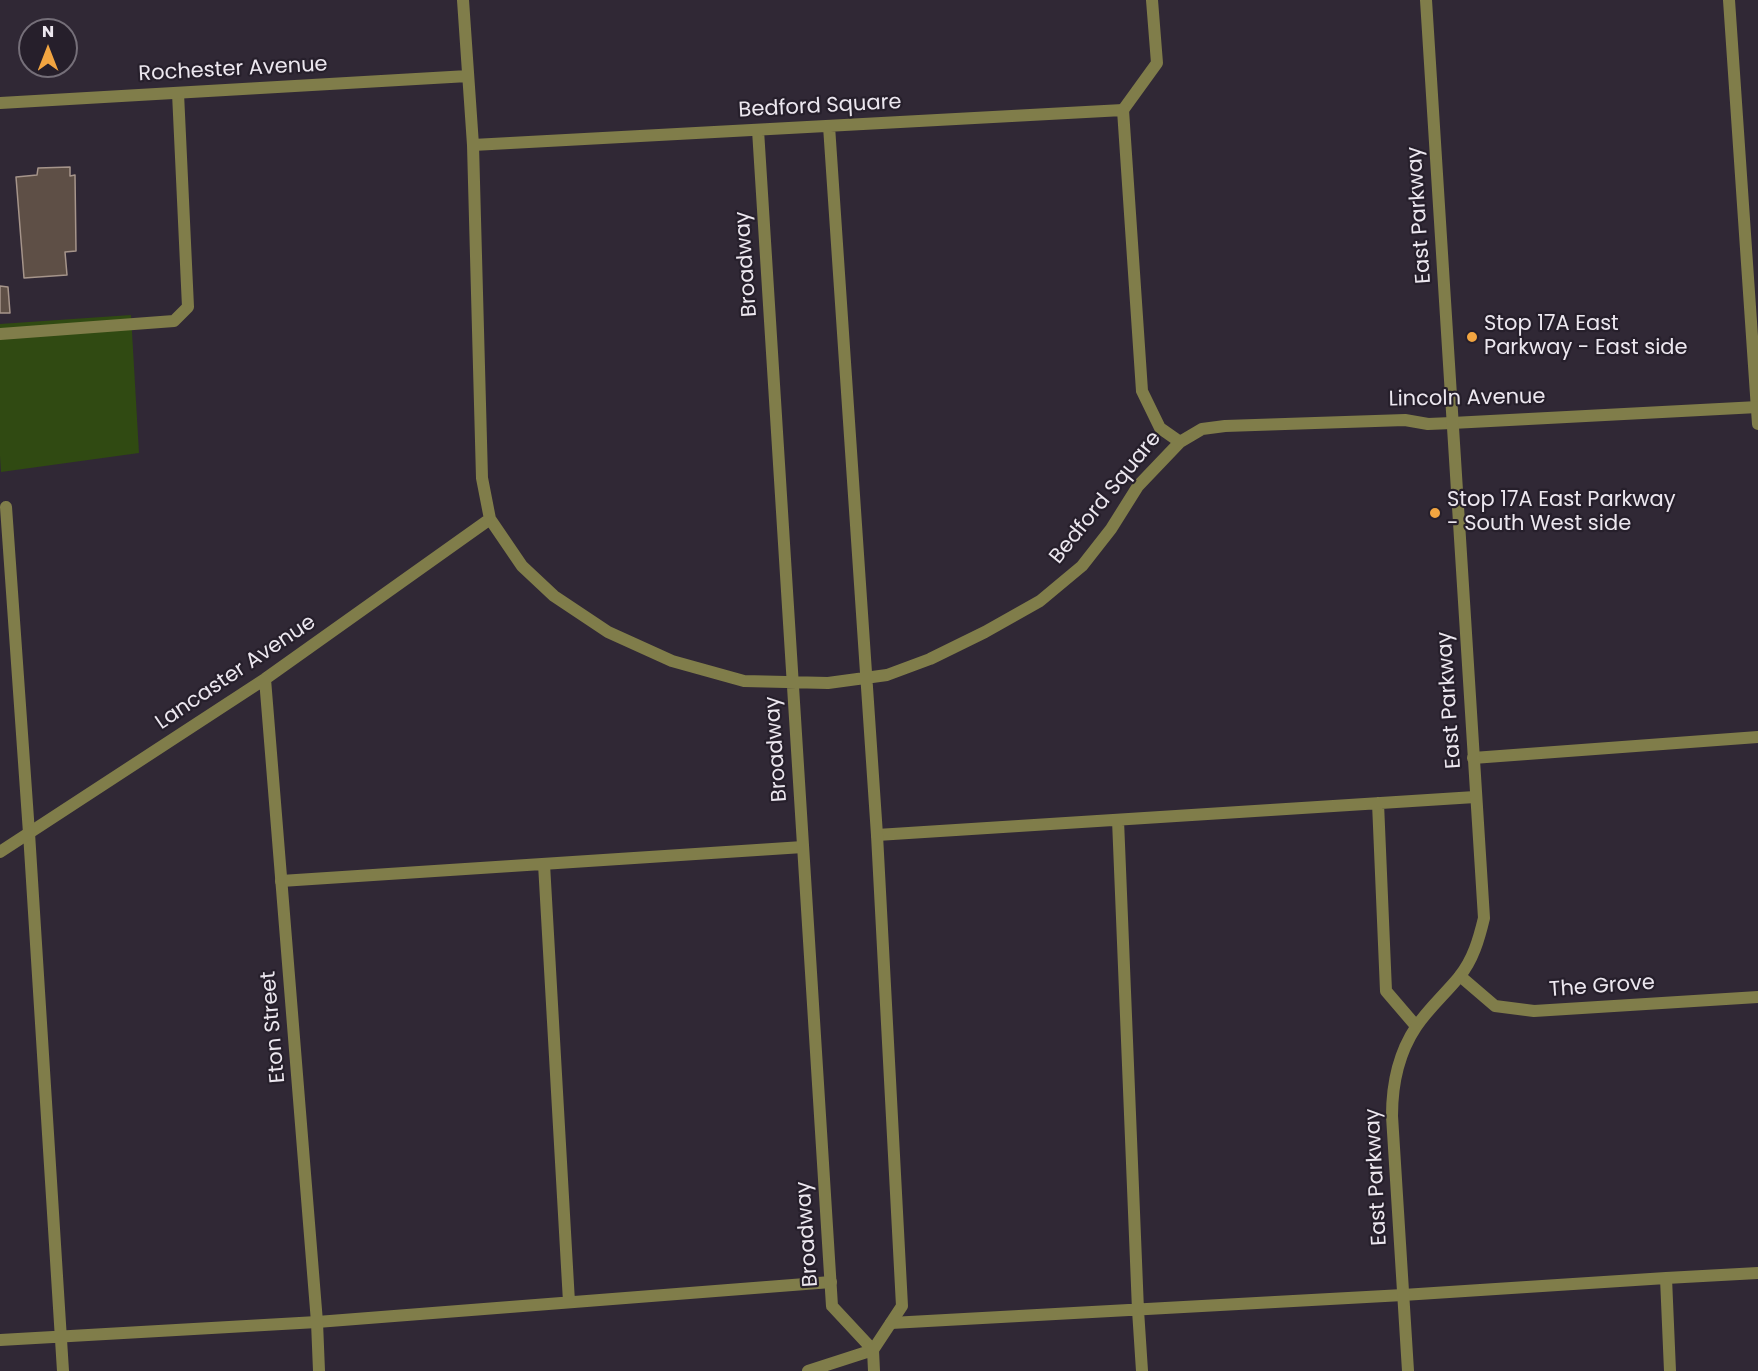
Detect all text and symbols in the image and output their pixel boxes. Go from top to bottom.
north arrow [18,18,78,78]
text: N [42,20,54,43]
street label: Rochester Avenue [138,52,328,88]
street label: Bedford Square [738,90,902,124]
street label: East Parkway [1403,146,1437,284]
street label: Broadway [731,210,763,318]
place label: Stop 17A East Parkway - East side [1484,312,1688,362]
marker: Stop 17A East Parkway - East side [1465,330,1479,344]
street label: Lincoln Avenue [1388,385,1546,413]
street label: Bedford Square [1045,427,1167,569]
place label: Stop 17A East Parkway - South West side [1447,488,1676,538]
marker: Stop 17A East Parkway - South West side [1428,506,1442,520]
street label: Lancaster Avenue [151,610,321,736]
street label: East Parkway [1433,631,1467,769]
street label: Broadway [761,695,793,803]
street label: Eton Street [257,970,291,1084]
street label: The Grove [1548,971,1656,1003]
street label: East Parkway [1361,1108,1393,1246]
street label: Broadway [792,1180,824,1288]

